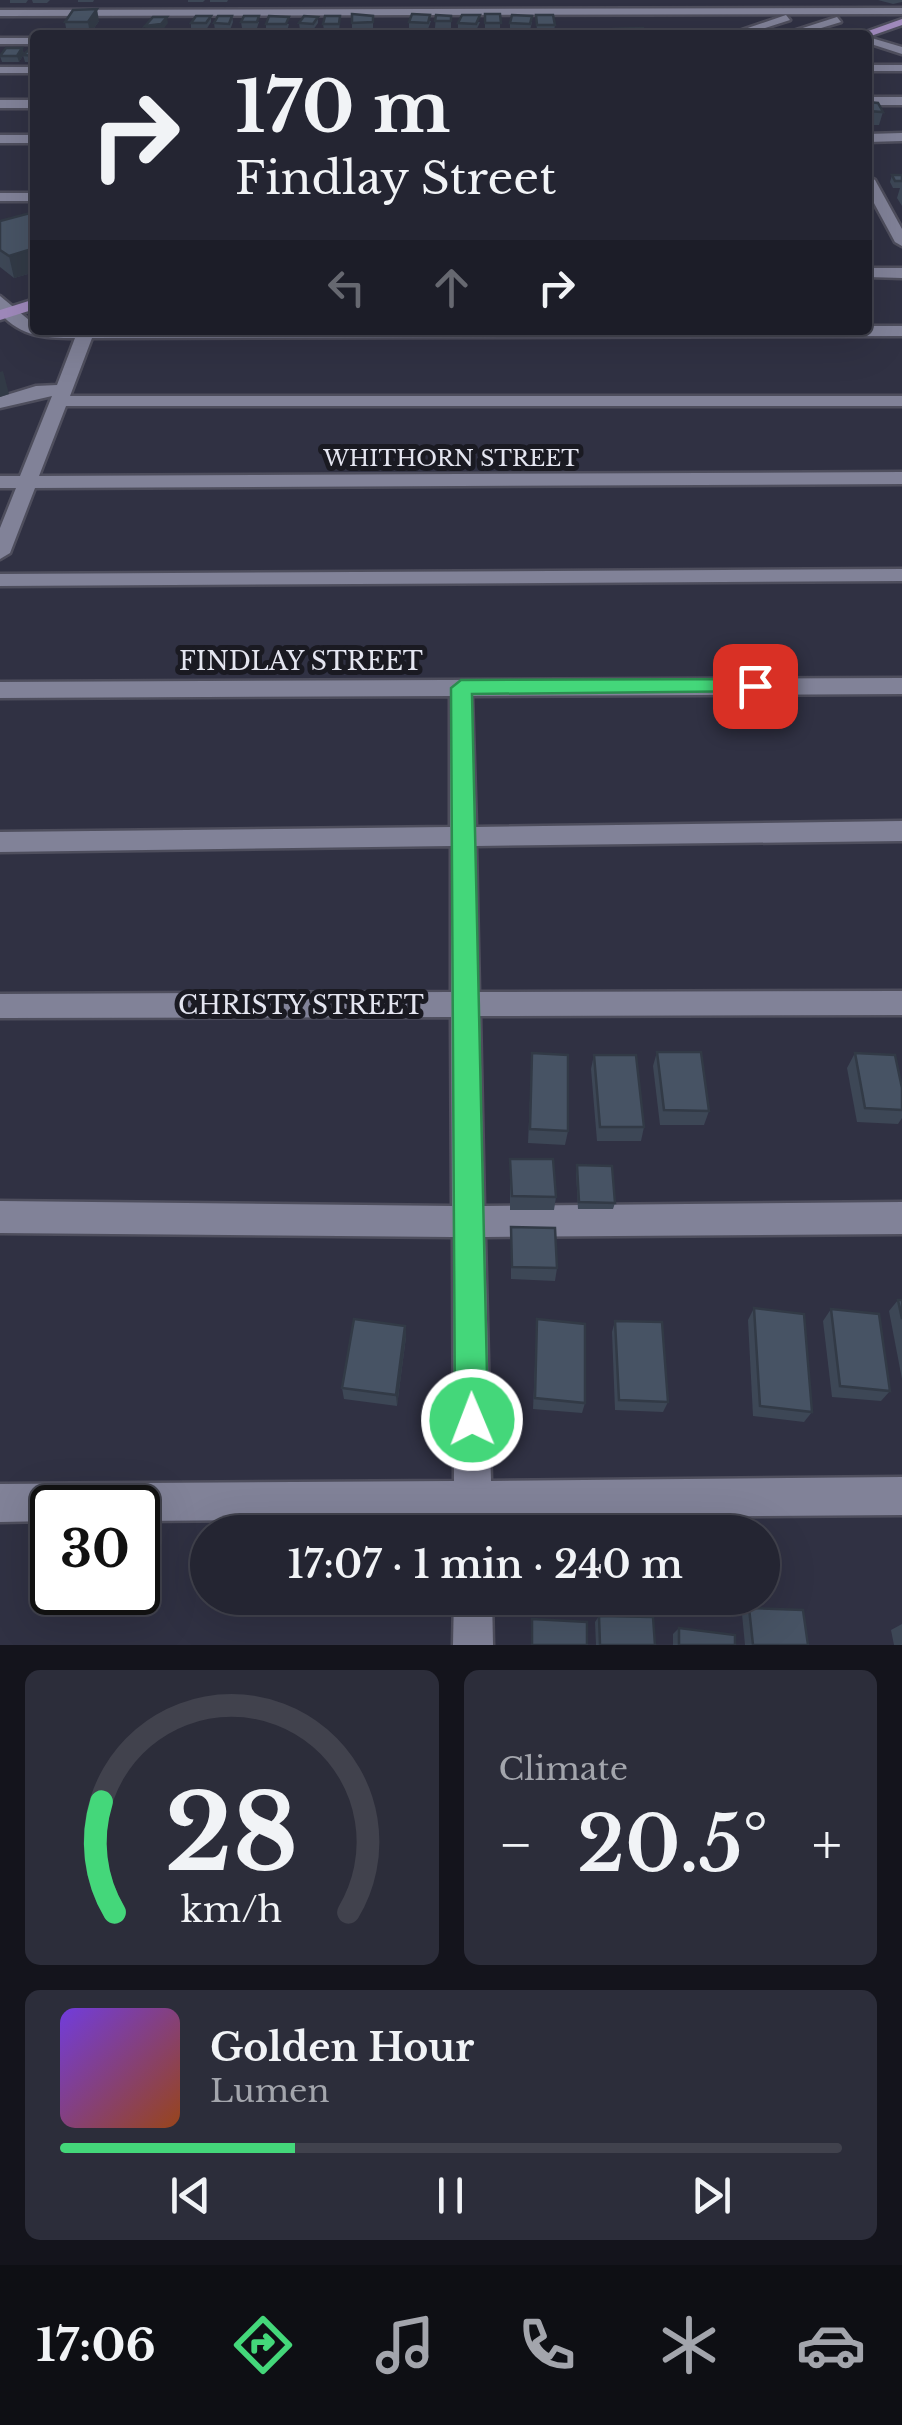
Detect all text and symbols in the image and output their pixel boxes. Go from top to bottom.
text: 170 m [235,64,451,151]
icon: right [70,70,200,200]
text: Findlay Street [235,150,556,206]
icon: left [319,260,374,315]
icon: ahead [424,260,479,315]
icon: right [529,260,584,315]
street label: WHITHORN STREET [322,445,579,472]
pin [713,644,798,729]
street label: FINDLAY STREET [179,646,423,677]
icon: arrive [728,659,783,714]
street label: CHRISTY STREET [178,990,424,1021]
position arrow [420,1368,524,1472]
speed limit sign: 30 [30,1485,160,1615]
text: 17:07 · 1 min · 240 m [287,1541,683,1588]
text: Climate [499,1749,628,1789]
text: 28 [165,1769,299,1898]
text: 20.5° [577,1798,768,1891]
text: − [499,1811,533,1879]
text: + [812,1811,842,1879]
text: km/h [181,1887,282,1932]
text: Golden Hour [210,2024,474,2071]
text: Lumen [210,2071,329,2111]
icon: previous [163,2168,218,2223]
icon: pause [423,2168,478,2223]
icon: next [684,2168,739,2223]
icon: directions [228,2310,298,2380]
icon: music [370,2310,440,2380]
icon: phone [512,2310,582,2380]
icon: climate [654,2310,724,2380]
icon: car [796,2310,866,2380]
text: 17:06 [36,2317,156,2373]

